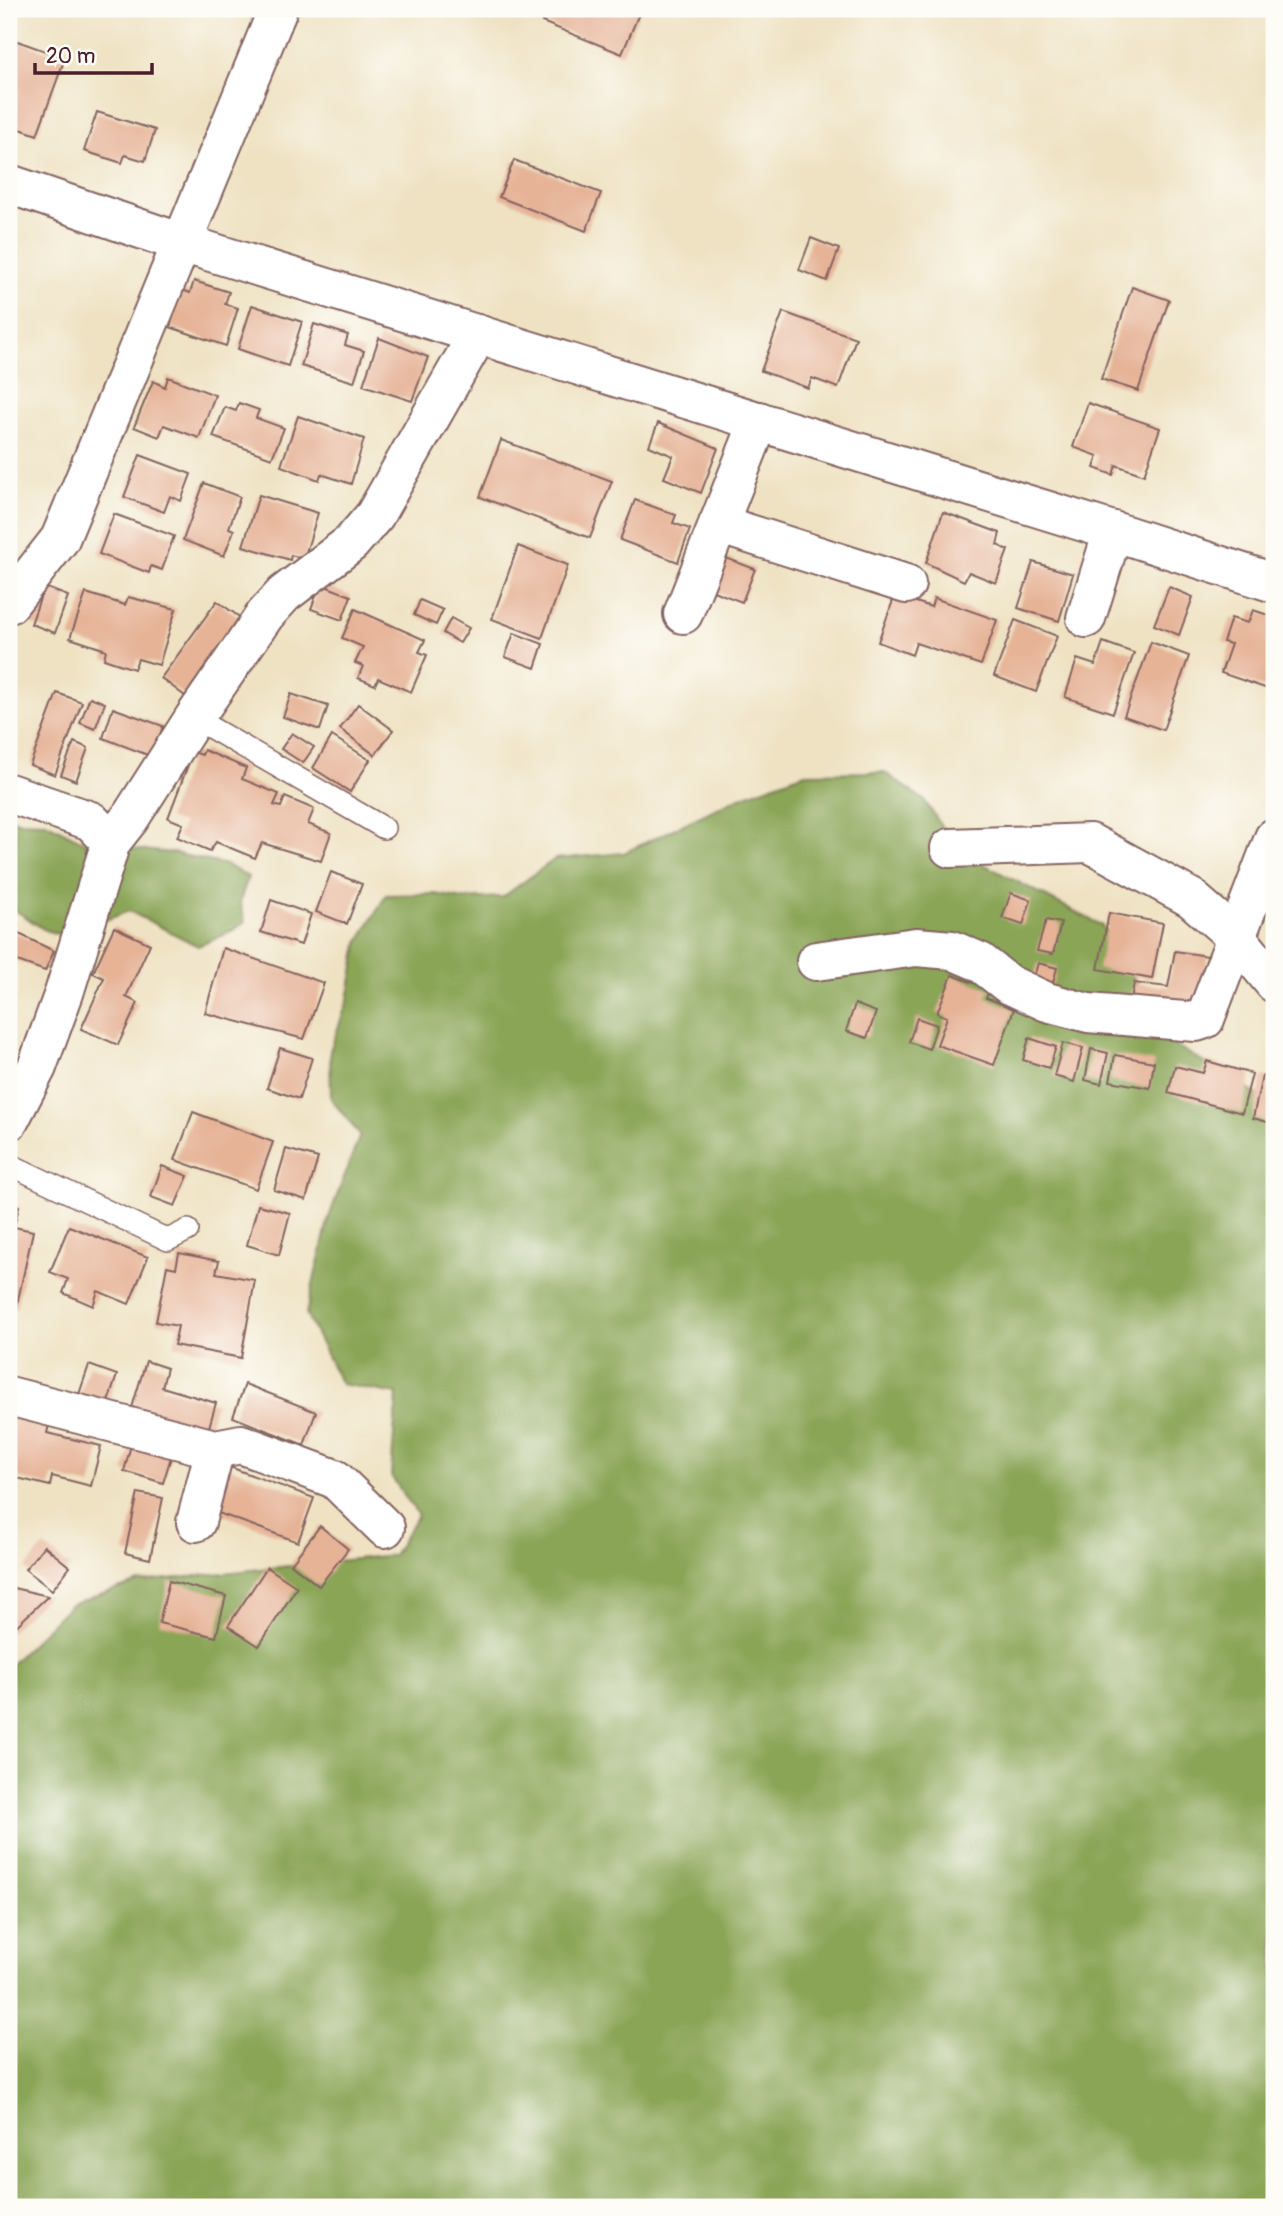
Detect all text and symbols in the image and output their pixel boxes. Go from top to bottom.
scale bar [35,32,152,76]
text: 20 m [46,43,95,70]

